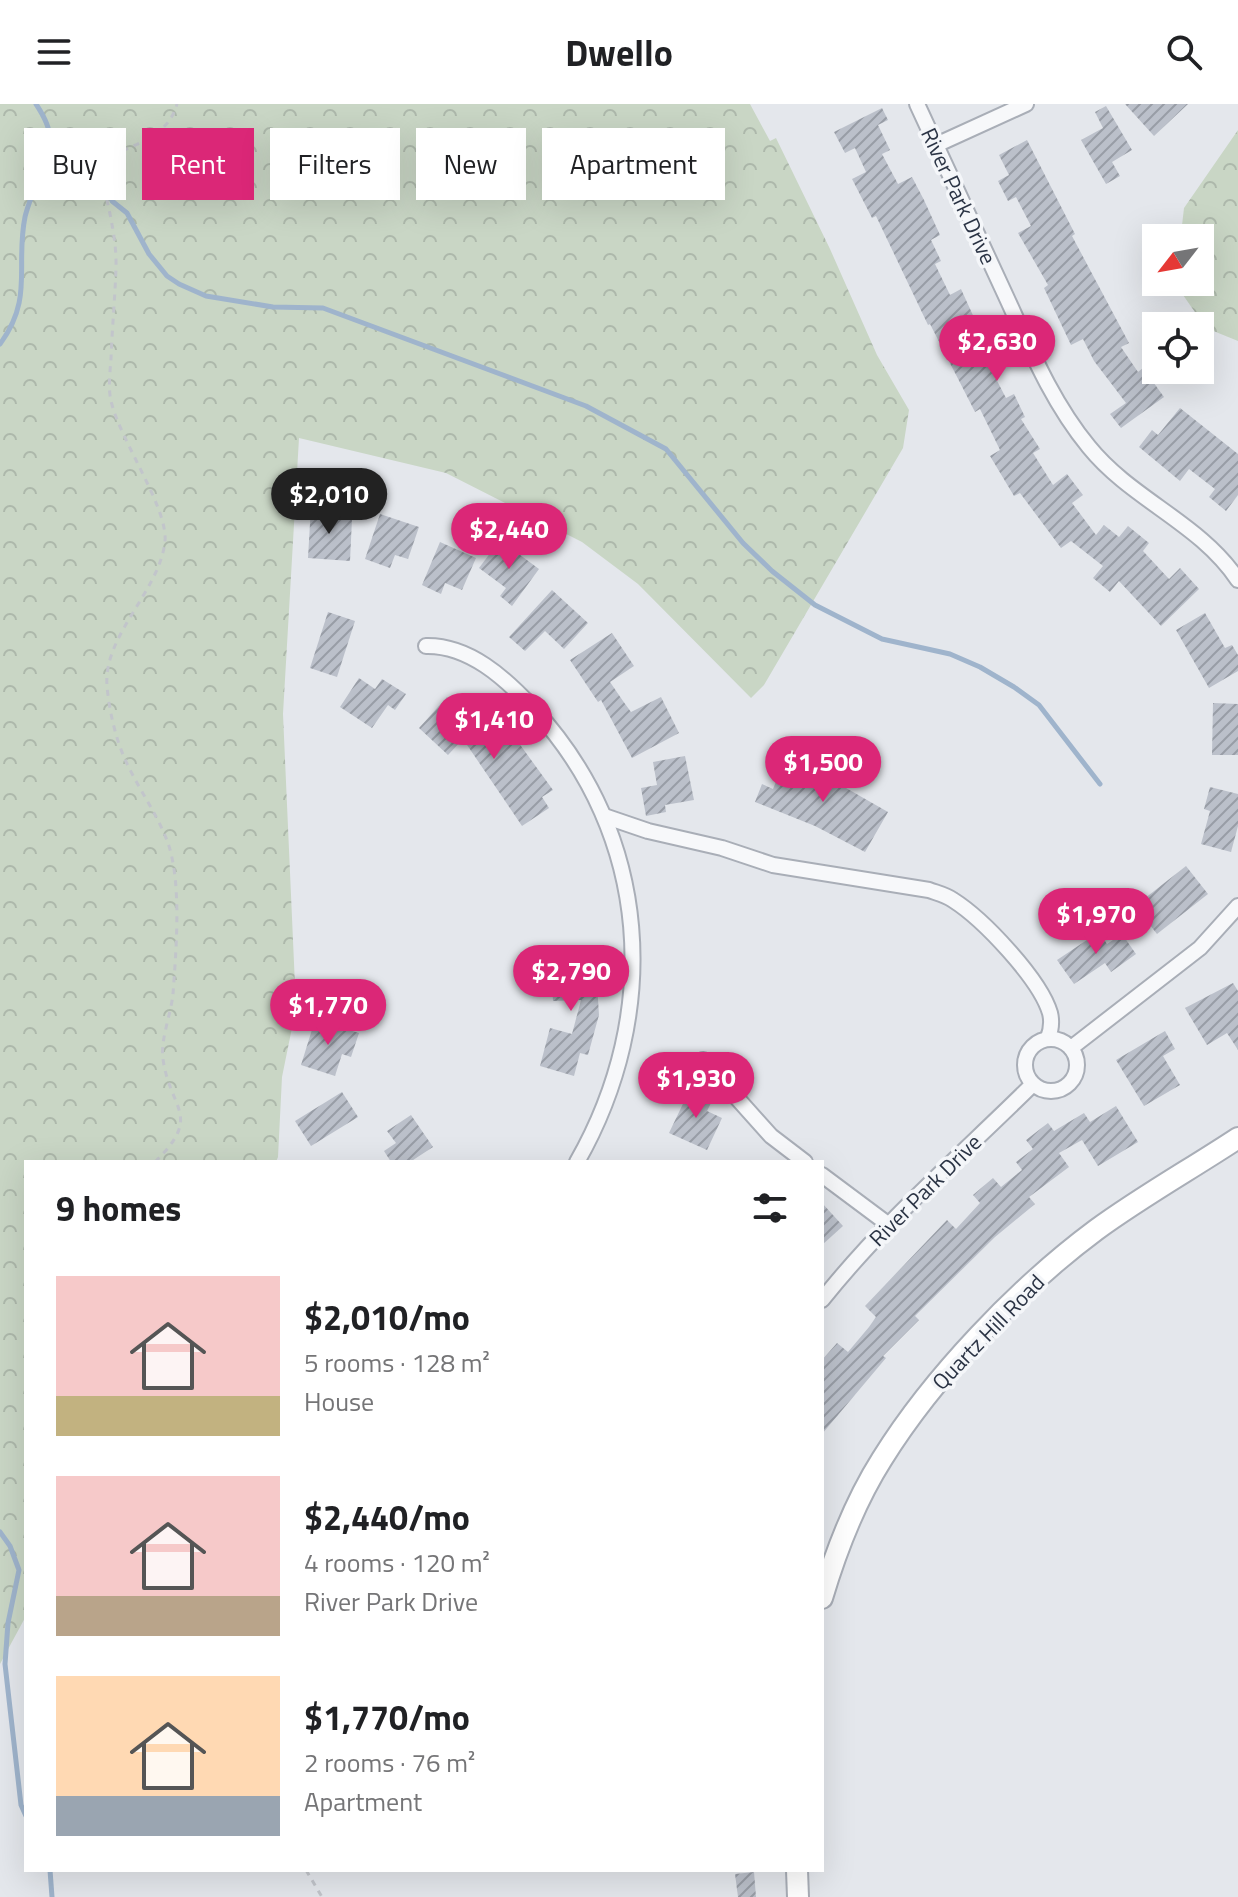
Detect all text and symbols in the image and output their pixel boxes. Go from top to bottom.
text: Dwello [565,25,673,80]
icon: menu [32,30,76,74]
icon: search [1162,30,1206,74]
street label: River Park Drive [912,122,1006,270]
chip: Buy [24,128,126,200]
chip: Rent [142,128,254,200]
chip: Filters [270,128,400,200]
chip: New [416,128,526,200]
chip: Apartment [542,128,725,200]
north arrow [1142,224,1214,296]
map controls [1142,224,1214,384]
button: locate [1142,312,1214,384]
pin: $2,630 [932,315,1062,383]
text: $2,630 [957,321,1037,360]
pin: $2,010 [264,468,394,536]
text: $2,010 [289,474,369,513]
pin: $2,440 [444,503,574,571]
text: $2,440 [469,509,549,548]
pin: $1,410 [429,693,559,761]
text: $1,410 [454,699,534,738]
pin: $1,500 [758,736,888,804]
text: $1,500 [783,742,863,781]
pin: $1,970 [1031,888,1161,956]
text: $1,970 [1056,894,1136,933]
pin: $2,790 [506,945,636,1013]
text: $2,790 [531,951,611,990]
pin: $1,770 [263,979,393,1047]
text: $1,770 [288,985,368,1024]
pin: $1,930 [631,1052,761,1120]
text: $1,930 [656,1058,736,1097]
street label: River Park Drive [861,1126,989,1254]
text: 9 homes [56,1182,181,1234]
icon: filters [748,1186,792,1230]
street label: Quartz Hill Road [924,1266,1052,1398]
text: $2,010/mo [304,1291,470,1343]
icon: home [120,1308,216,1404]
text: 5 rooms · 128 m² [304,1343,490,1382]
text: House [304,1382,374,1421]
text: $2,440/mo [304,1491,470,1543]
icon: home [120,1508,216,1604]
text: 4 rooms · 120 m² [304,1543,490,1582]
text: River Park Drive [304,1582,478,1621]
text: $1,770/mo [304,1691,470,1743]
icon: home [120,1708,216,1804]
text: 2 rooms · 76 m² [304,1743,475,1782]
text: Apartment [304,1782,422,1821]

